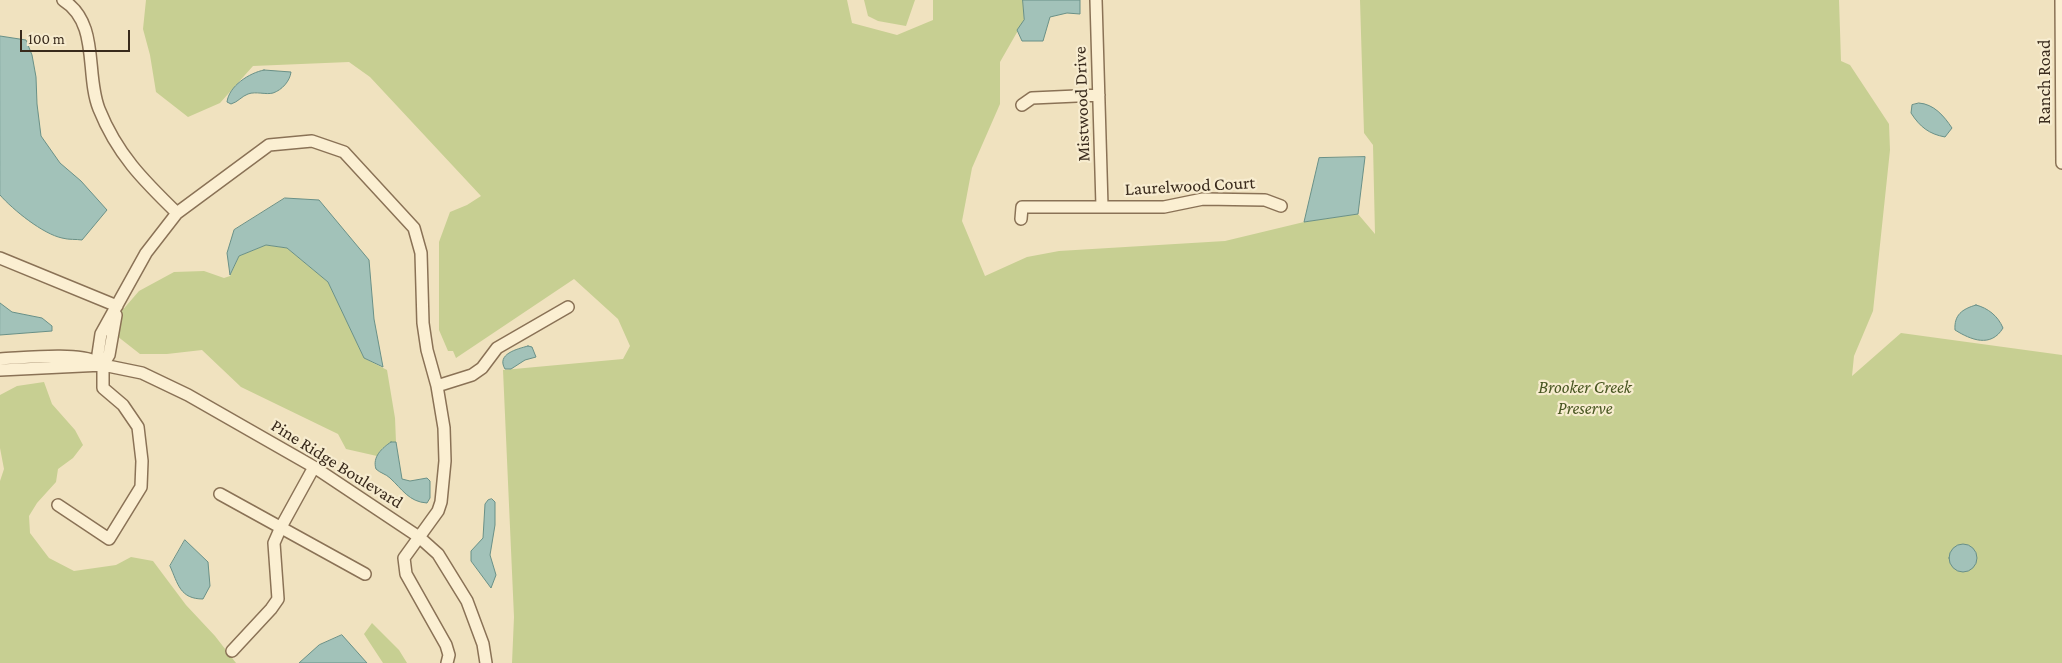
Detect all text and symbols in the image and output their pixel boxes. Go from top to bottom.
scale bar [22,20,132,52]
text: 100 m [28,31,65,47]
street label: Ranch Road [2033,40,2055,124]
street label: Mistwood Drive [1069,46,1095,162]
street label: Laurelwood Court [1124,172,1256,200]
park label: Brooker Creek Preserve [1538,376,1632,418]
street label: Pine Ridge Boulevard [267,415,407,513]

